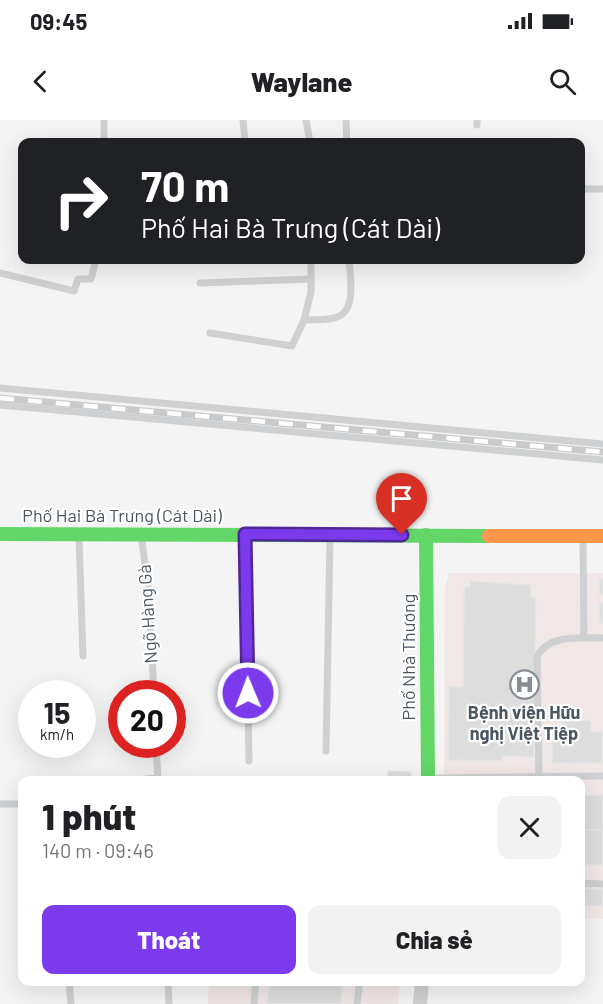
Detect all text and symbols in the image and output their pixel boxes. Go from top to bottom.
text: 09:45 [30,8,87,34]
icon: back [24,65,57,98]
text: Waylane [251,65,352,97]
icon: search [546,65,579,98]
text: 70 m [141,160,229,210]
icon: right [42,162,120,240]
text: Phố Hai Bà Trưng (Cát Dài) [141,211,440,243]
pin [376,473,427,535]
icon: arrive [385,482,418,515]
street label: Phố Hai Bà Trưng (Cát Dài) [22,504,222,526]
street label: Ngõ Hàng Gà [133,564,161,664]
street label: Phố Nhà Thương [397,594,419,720]
position arrow [216,661,280,725]
hospital icon: Bệnh viện Hữu nghị Việt Tiệp [508,668,540,700]
speed limit sign: 20 [108,680,186,758]
text: 15 [44,694,70,730]
place label: Bệnh viện Hữu nghị Việt Tiệp [468,701,580,744]
text: km/h [40,725,74,743]
text: 1 phút [42,794,136,837]
button: close [498,796,561,859]
text: 140 m · 09:46 [42,838,154,862]
button: Thoát [42,905,296,974]
button: Chia sẻ [308,905,561,974]

